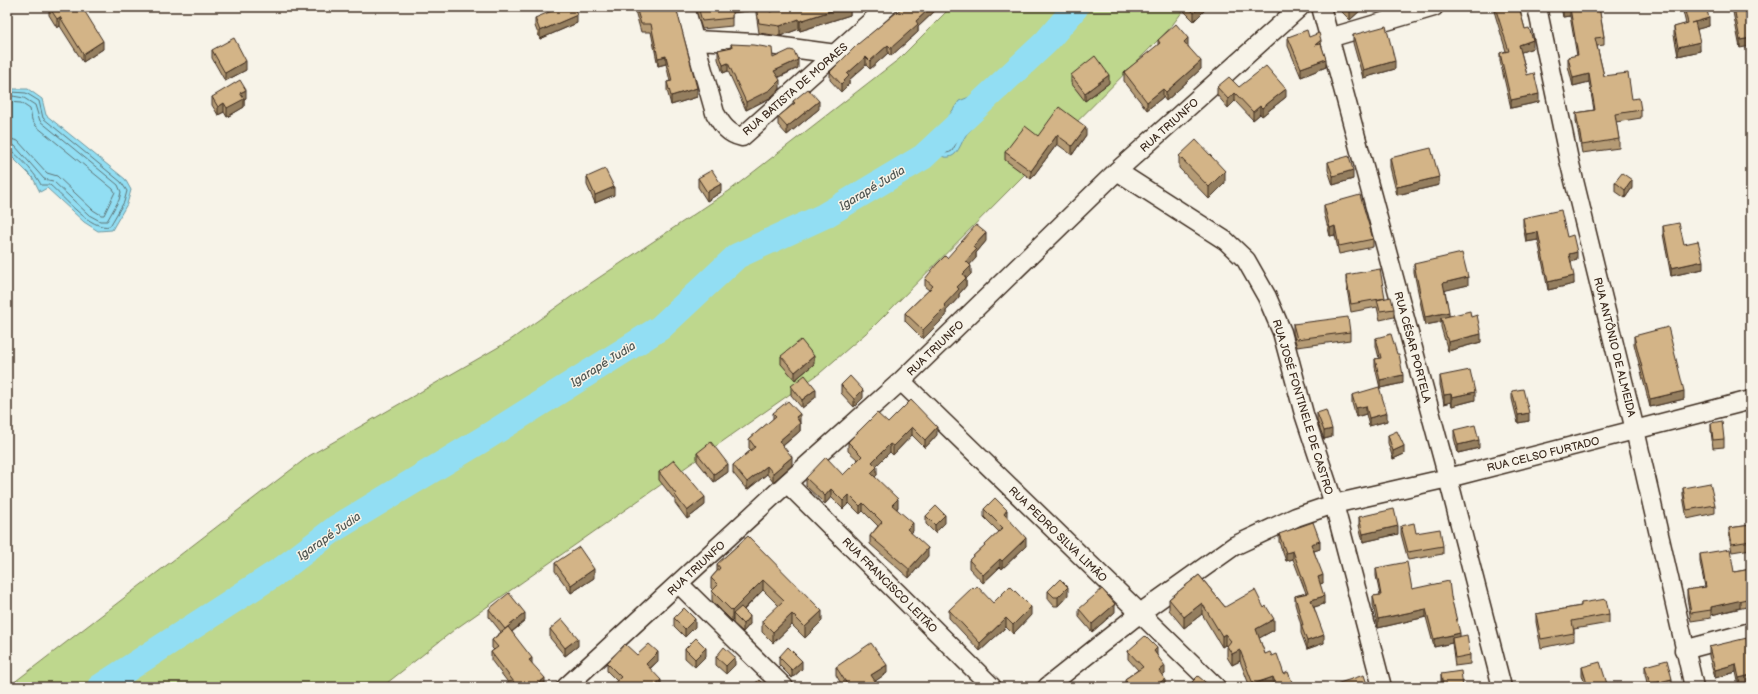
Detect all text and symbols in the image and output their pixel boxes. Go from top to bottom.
street label: RUA BATISTA DE MORAES [740,40,851,138]
street label: RUA TRIUNFO [1137,96,1201,155]
water label: Igarapé Judia [836,163,908,214]
street label: RUA ANTÔNIO DE ALMEIDA [1591,276,1639,419]
street label: RUA CÉSAR PORTELA [1391,290,1435,404]
street label: RUA TRIUNFO [904,318,967,379]
street label: RUA JOSÉ FONTINELE DE CASTRO [1270,318,1336,496]
water label: Igarapé Judia [567,338,639,391]
street label: RUA CELSO FURTADO [1485,434,1601,475]
street label: RUA PEDRO SILVA LIMÃO [1006,484,1109,585]
water label: Igarapé Judia [294,509,364,564]
street label: RUA FRANCISCO LEITÃO [839,535,940,636]
street label: RUA TRIUNFO [665,538,728,598]

